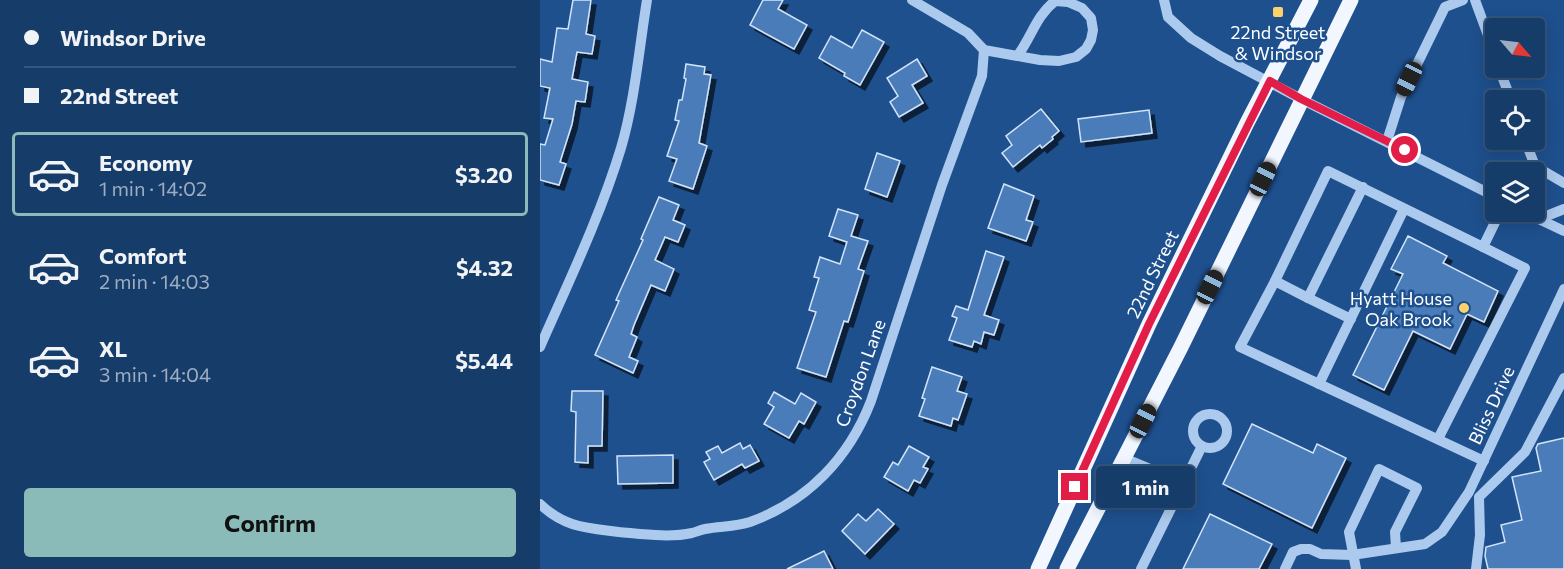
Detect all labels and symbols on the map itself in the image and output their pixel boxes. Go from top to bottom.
marker: 22nd Street & Windsor [1271,5,1285,19]
north arrow [1485,18,1545,78]
place label: 22nd Street & Windsor [1231,21,1326,64]
car [1393,59,1425,99]
route start [1391,136,1418,163]
car [1247,159,1279,199]
street label: 22nd Street [1121,226,1183,322]
car [1194,267,1226,307]
place label: Hyatt House Oak Brook [1350,287,1452,330]
marker: Hyatt House Oak Brook [1457,301,1471,315]
street label: Croydon Lane [830,316,890,430]
street label: Bliss Drive [1463,362,1519,448]
car [1127,401,1159,441]
callout: 1 min [1096,466,1195,508]
route end [1061,473,1088,500]

